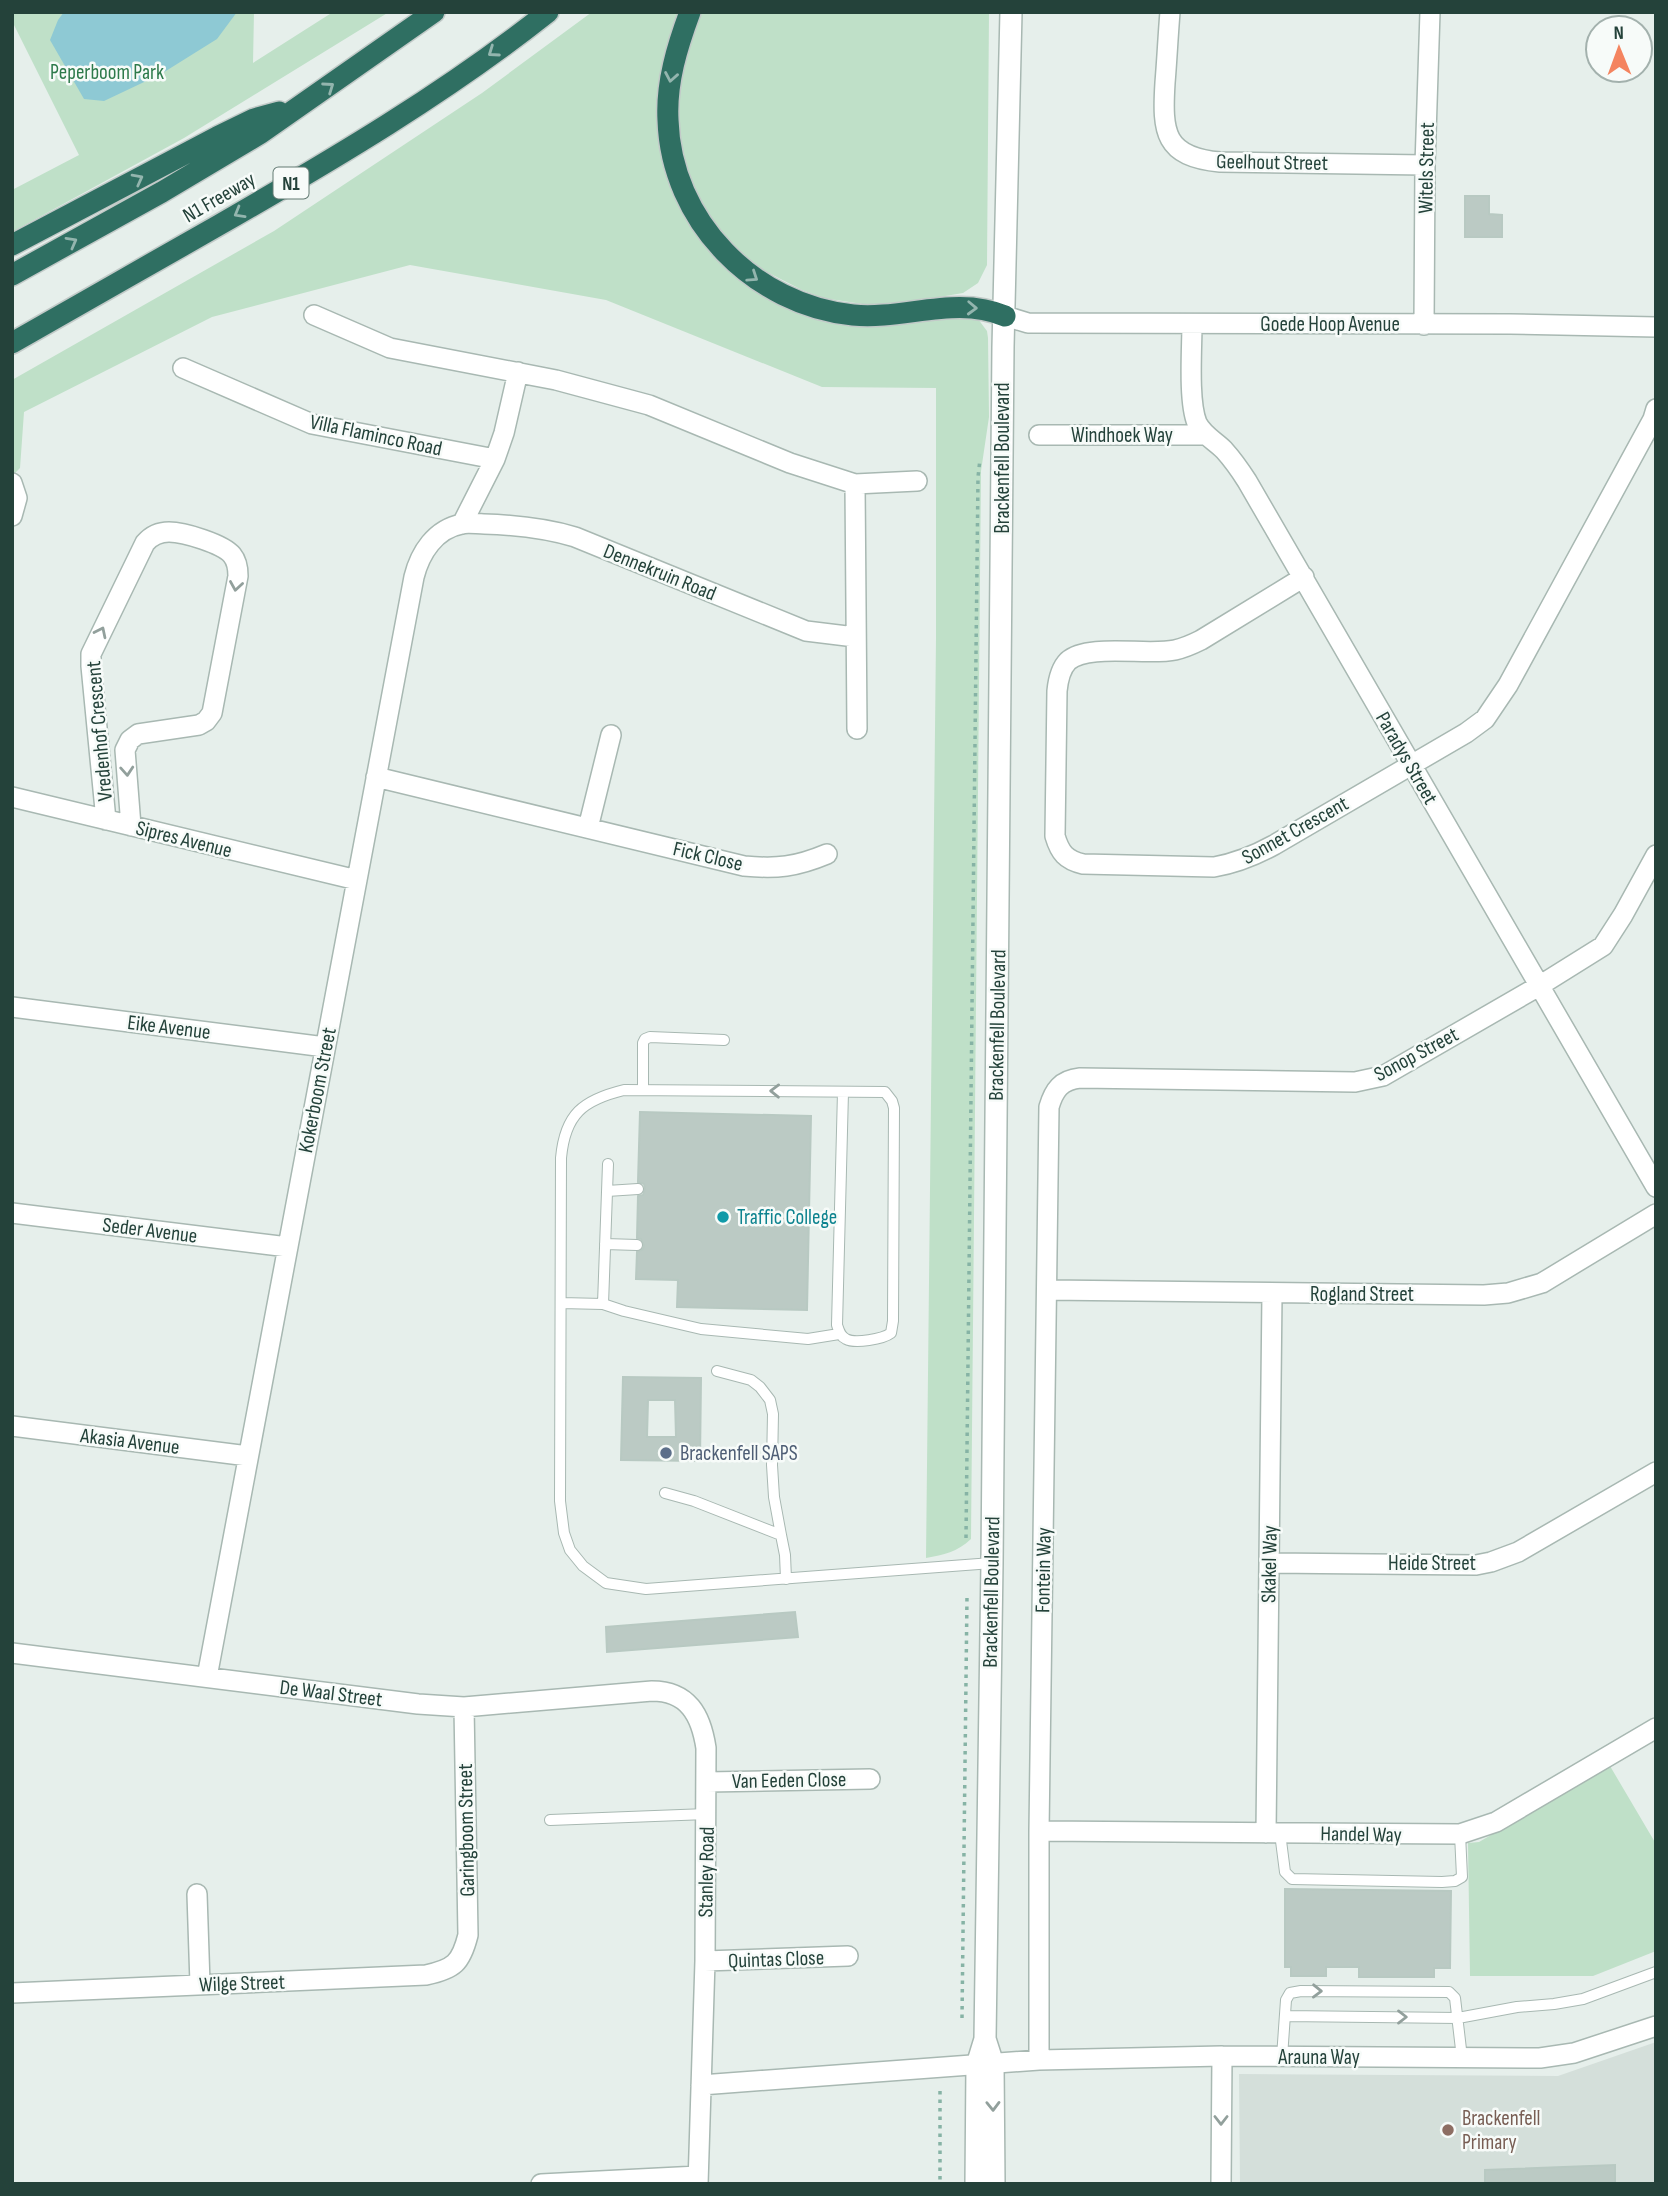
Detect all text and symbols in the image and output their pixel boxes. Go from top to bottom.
north arrow [1584,14,1654,84]
text: N [1613,22,1624,45]
one-way arrow [488,44,501,57]
park label: Peperboom Park [50,60,164,85]
one-way arrow [664,72,679,83]
one-way arrow [321,82,334,95]
street label: Witels Street [1413,122,1440,214]
street label: Geelhout Street [1216,149,1328,176]
street label: N1 Freeway [179,167,260,228]
road number: N1 [274,168,308,198]
one-way arrow [131,174,143,188]
one-way arrow [234,205,246,218]
one-way arrow [65,237,77,250]
one-way arrow [745,269,758,281]
one-way arrow [967,300,978,316]
street label: Goede Hoop Avenue [1260,312,1400,337]
street label: Brackenfell Boulevard [990,382,1015,534]
street label: Villa Flaminco Road [308,409,444,462]
street label: Windhoek Way [1071,423,1173,448]
street label: Dennekruin Road [600,539,720,606]
one-way arrow [229,580,244,592]
one-way arrow [93,627,107,639]
street label: Vredenhof Crescent [81,660,118,802]
street label: Paradys Street [1370,708,1443,809]
one-way arrow [119,766,134,777]
street label: Sonnet Crescent [1238,791,1353,870]
street label: Sipres Avenue [133,816,234,863]
street label: Fick Close [671,836,745,877]
street label: Brackenfell Boulevard [984,949,1011,1101]
street label: Eike Avenue [126,1010,212,1045]
street label: Sonop Street [1370,1022,1463,1087]
street label: Kokerboom Street [293,1025,342,1155]
one-way arrow [769,1083,780,1099]
place label: Traffic College [737,1205,837,1230]
marker: Traffic College [715,1209,731,1225]
street label: Seder Avenue [101,1212,199,1249]
street label: Rogland Street [1310,1282,1414,1307]
street label: Akasia Avenue [78,1423,181,1460]
place label: Brackenfell SAPS [680,1441,798,1466]
marker: Brackenfell SAPS [658,1445,674,1461]
street label: Brackenfell Boulevard [978,1516,1005,1668]
street label: Skakel Way [1256,1525,1283,1603]
street label: Fontein Way [1030,1527,1057,1613]
street label: Heide Street [1388,1551,1476,1576]
street label: De Waal Street [278,1675,384,1712]
street label: Garingboom Street [453,1763,480,1897]
street label: Van Eeden Close [732,1767,846,1794]
street label: Handel Way [1320,1821,1402,1848]
street label: Stanley Road [693,1826,720,1918]
street label: Quintas Close [727,1945,825,1974]
street label: Wilge Street [199,1970,285,1997]
one-way arrow [1312,1983,1323,1999]
one-way arrow [1397,2009,1408,2025]
street label: Arauna Way [1277,2045,1360,2070]
one-way arrow [985,2101,1001,2111]
place label: Brackenfell Primary [1462,2106,1541,2155]
one-way arrow [1213,2115,1229,2126]
marker: Brackenfell Primary [1440,2122,1456,2138]

